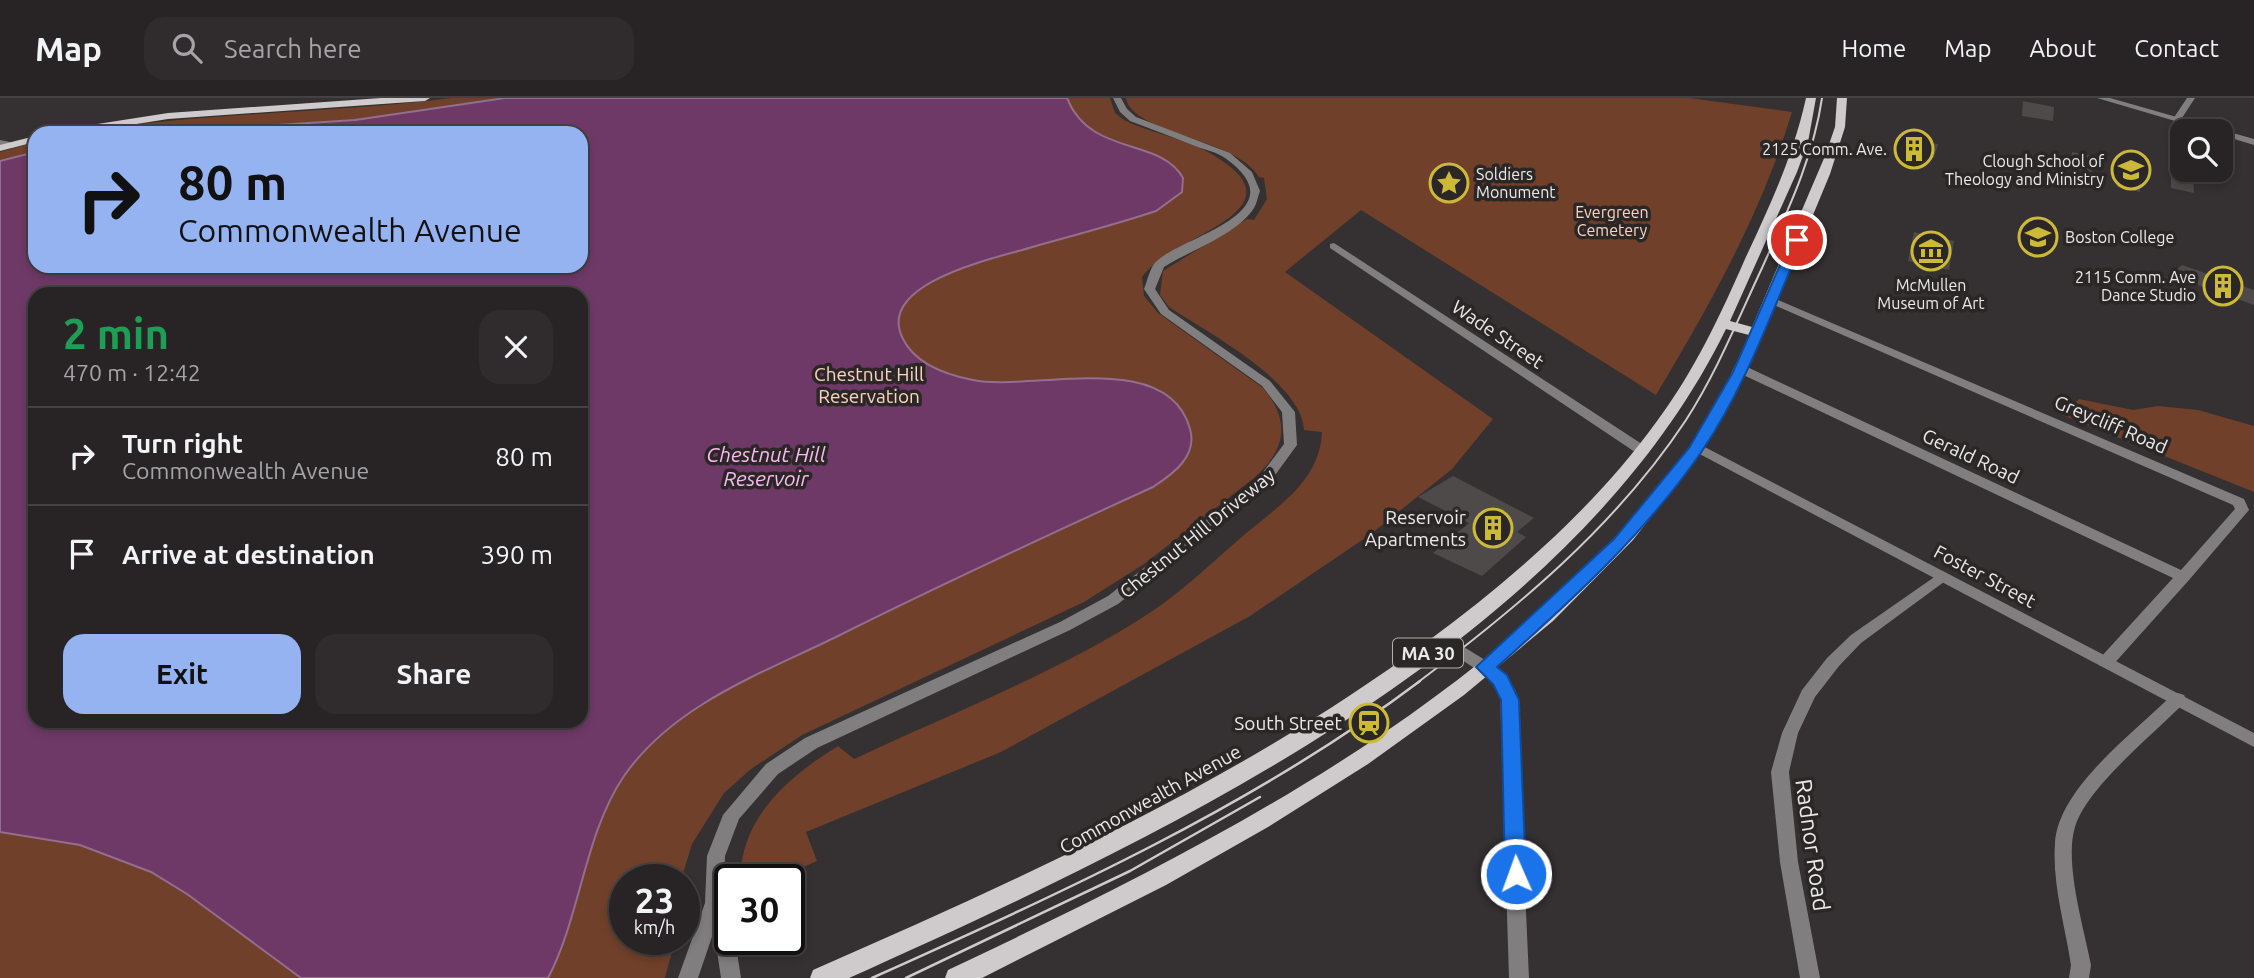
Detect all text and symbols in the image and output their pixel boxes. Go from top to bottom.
search box [144,17,634,80]
icon: search [168,29,206,67]
text: Map [35,30,102,67]
text: Search here [224,34,362,63]
text: Home [1841,35,1906,62]
text: Map [1944,35,1991,62]
text: About [2029,35,2096,62]
text: Contact [2134,35,2219,62]
map controls [2170,119,2233,182]
button: search [2170,119,2233,182]
building icon: 2125 Comm. Ave. [1893,128,1935,170]
place label: 2125 Comm. Ave. [1762,140,1887,158]
school or university icon: Clough School of Theology and Ministry [2110,149,2152,191]
place label: Clough School of Theology and Ministry [1945,152,2105,188]
icon: right [63,154,154,245]
text: 80 m [178,154,287,209]
place icon: Soldiers Monument [1428,162,1470,204]
place label: Soldiers Monument [1476,165,1556,201]
park label: Evergreen Cemetery [1575,203,1649,239]
pin [1767,210,1827,270]
text: Commonwealth Avenue [178,212,522,248]
school or university icon: Boston College [2017,216,2059,258]
icon: arrive [1778,221,1816,259]
place label: Boston College [2065,228,2174,246]
museum icon: McMullen Museum of Art [1910,230,1952,272]
building icon: 2115 Comm. Ave Dance Studio [2202,265,2244,307]
place label: 2115 Comm. Ave Dance Studio [2075,268,2196,304]
place label: McMullen Museum of Art [1877,276,1985,312]
street label: Wade Street [1448,295,1549,373]
text: 2 min [63,310,169,357]
button: close [479,310,553,384]
text: 470 m · 12:42 [63,360,201,385]
park label: Chestnut Hill Reservation [814,363,924,407]
street label: Greycliff Road [2051,390,2171,458]
street label: Gerald Road [1919,424,2023,488]
text: Turn right [122,429,243,458]
icon: right [63,437,101,475]
text: 80 m [495,442,553,471]
water label: Chestnut Hill Reservoir [706,442,826,490]
text: Commonwealth Avenue [122,458,369,483]
street label: Chestnut Hill Driveway [1115,464,1279,602]
place label: Reservoir Apartments [1365,506,1466,550]
building icon: Reservoir Apartments [1472,507,1514,549]
icon: arrive [63,535,101,573]
text: Arrive at destination [122,540,375,569]
text: 390 m [481,540,553,569]
street label: Foster Street [1930,540,2040,612]
button: Exit [63,634,301,714]
button: Share [315,634,553,714]
road number: MA 30 [1393,638,1463,668]
station icon: South Street [1348,702,1390,744]
place label: South Street [1234,712,1343,734]
street label: Commonwealth Avenue [1055,740,1245,858]
street label: Radnor Road [1791,777,1835,913]
position arrow [1479,837,1553,911]
speed limit sign: 30 [714,864,805,955]
text: 23 [635,880,674,920]
text: km/h [634,917,675,937]

